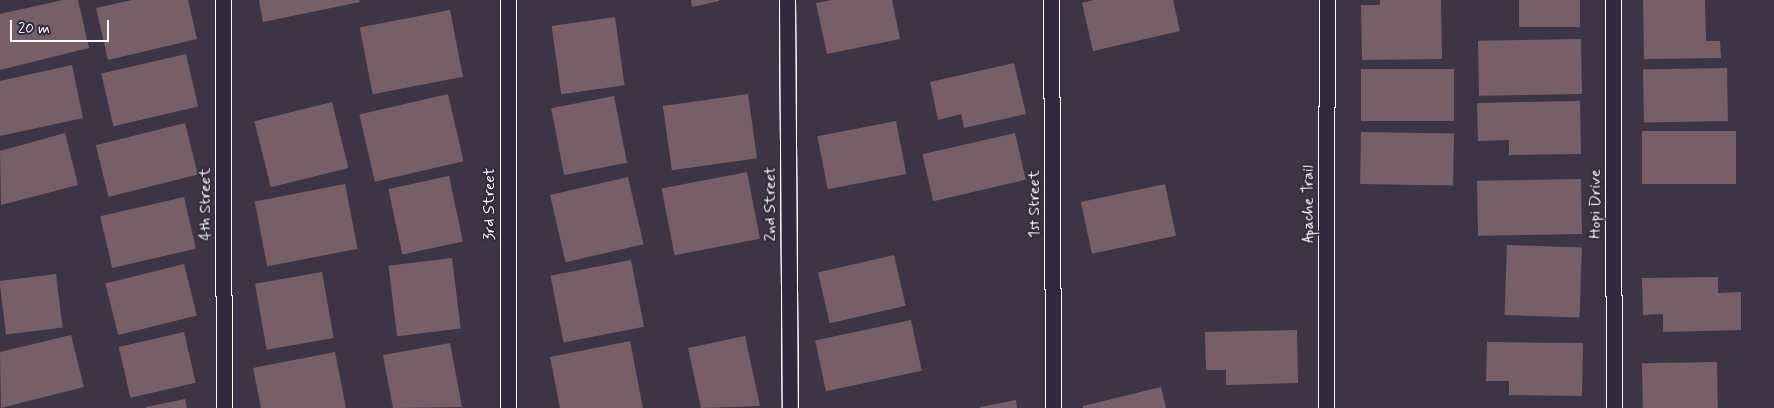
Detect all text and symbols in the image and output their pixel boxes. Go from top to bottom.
scale bar [12,10,111,42]
text: 20 m [18,19,50,39]
street label: Apache Trail [1299,165,1319,243]
street label: 2nd Street [761,167,781,241]
street label: 4th Street [196,168,216,240]
street label: 3rd Street [480,168,500,240]
street label: 1st Street [1025,170,1045,238]
street label: Hopi Drive [1586,170,1606,238]

